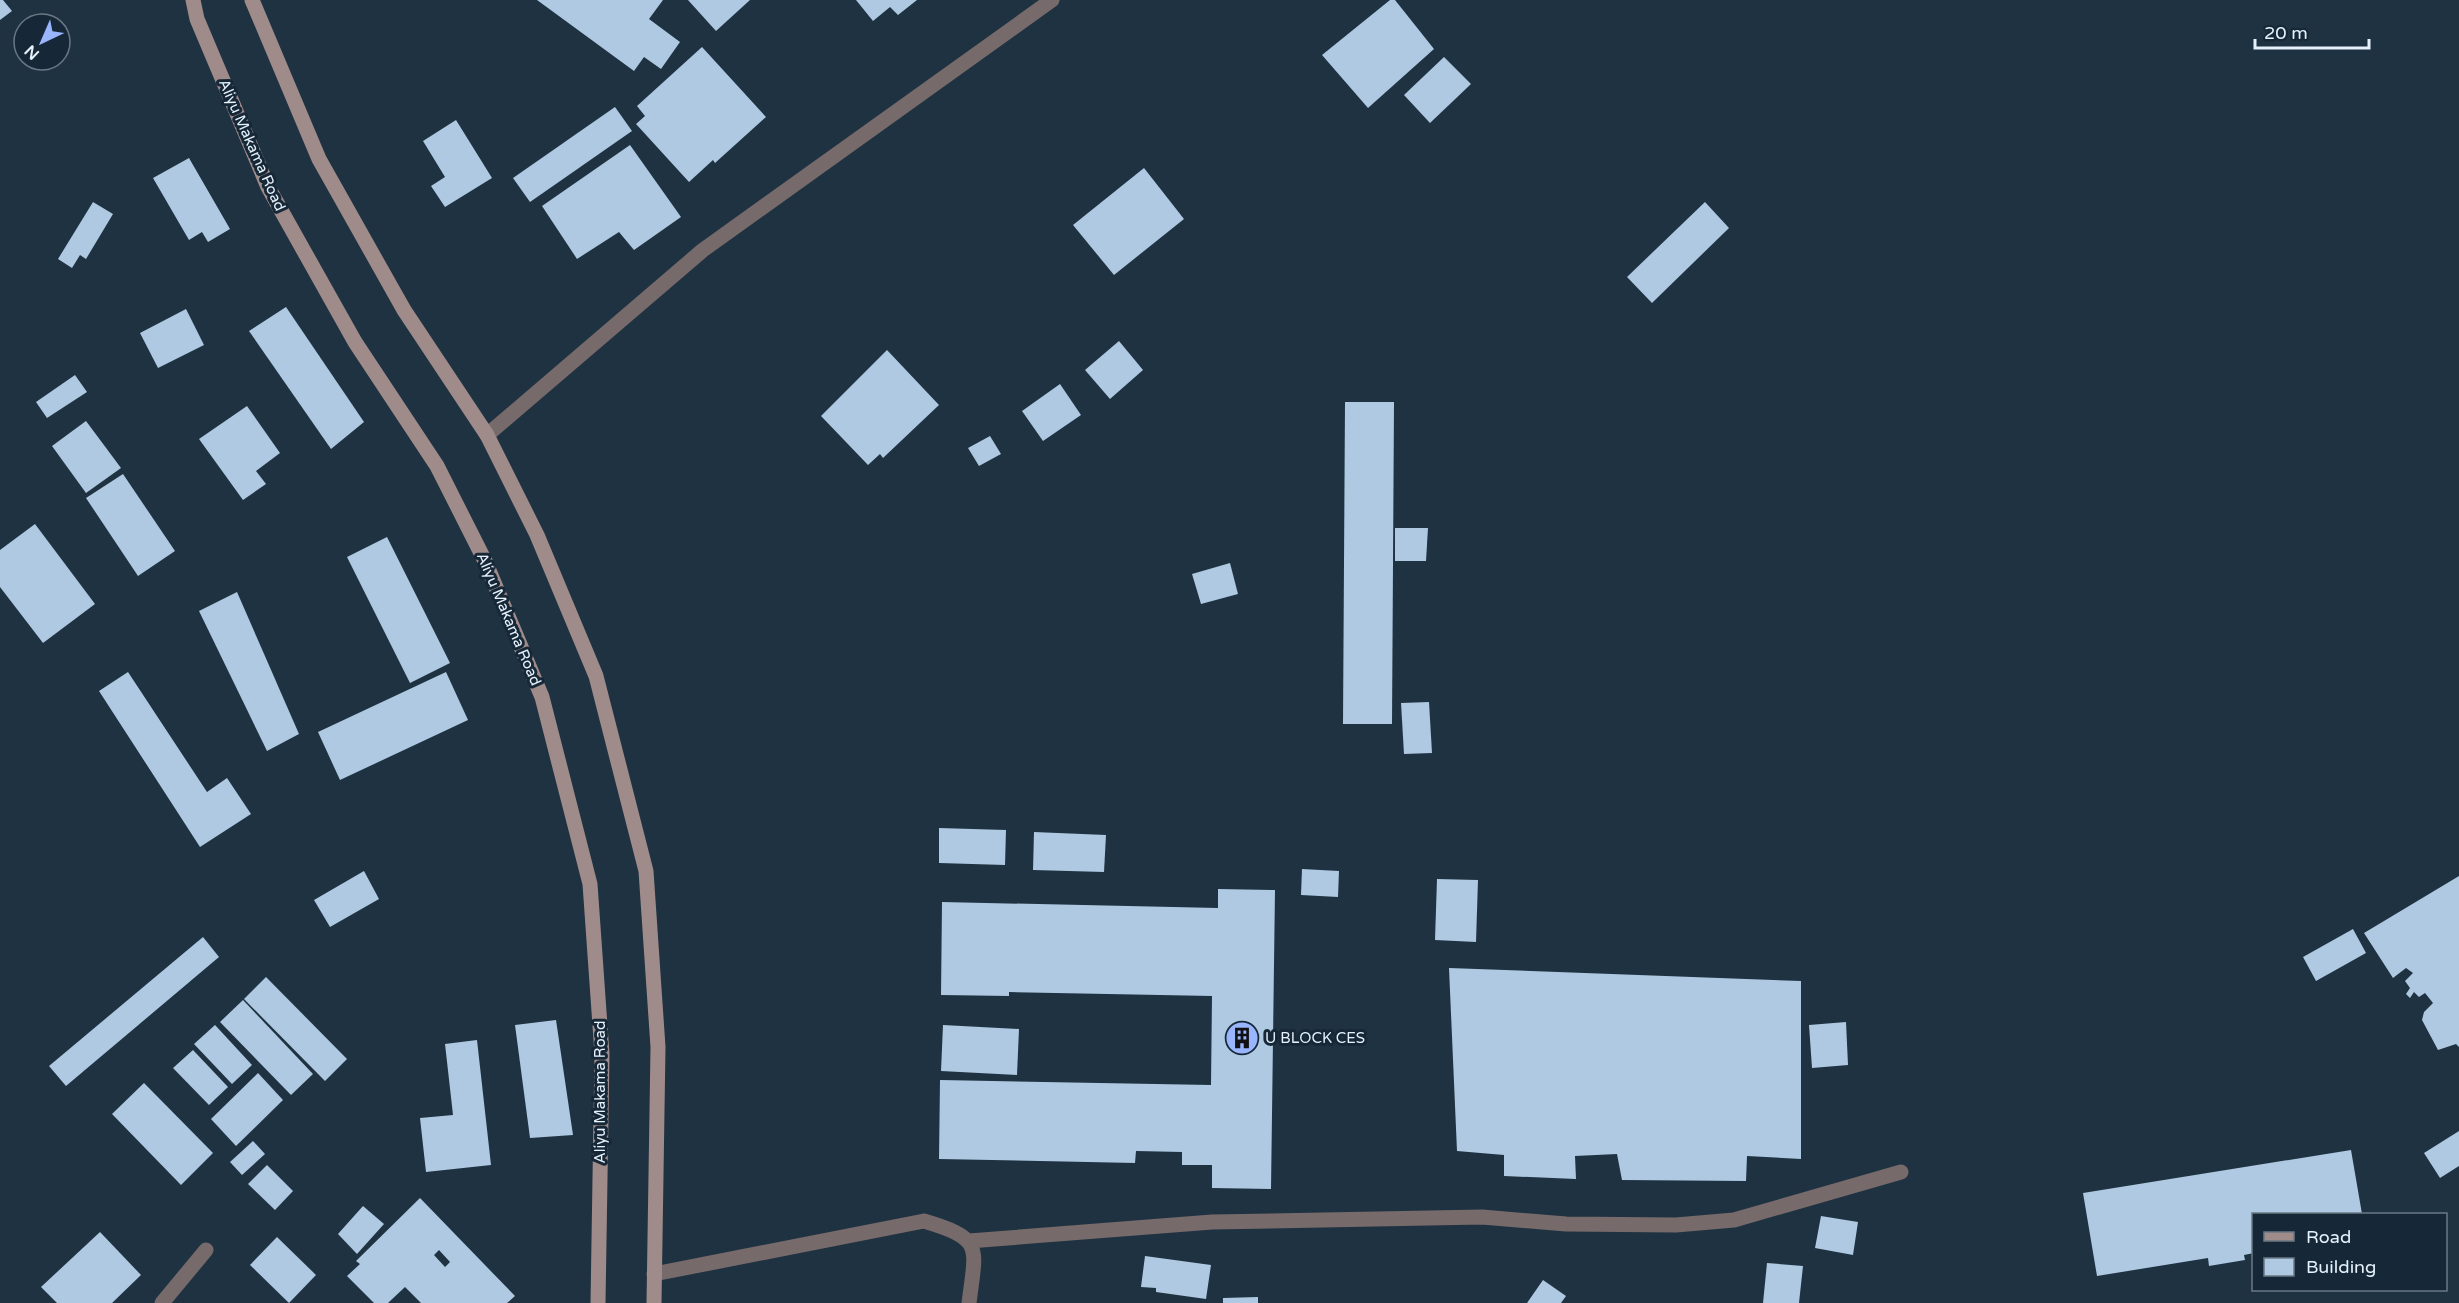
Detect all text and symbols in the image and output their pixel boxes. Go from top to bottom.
north arrow [12,12,72,72]
scale bar [2255,12,2369,50]
text: 20 m [2264,22,2308,44]
text: N [21,40,44,64]
street label: Aliyu Makama Road [215,76,289,214]
street label: Aliyu Makama Road [473,550,545,688]
building icon: U BLOCK CES [1224,1020,1260,1056]
street label: Aliyu Makama Road [591,1021,609,1163]
place label: U BLOCK CES [1265,1029,1365,1047]
legend [2252,1213,2447,1291]
text: Road [2306,1226,2351,1248]
text: Building [2306,1256,2376,1278]

